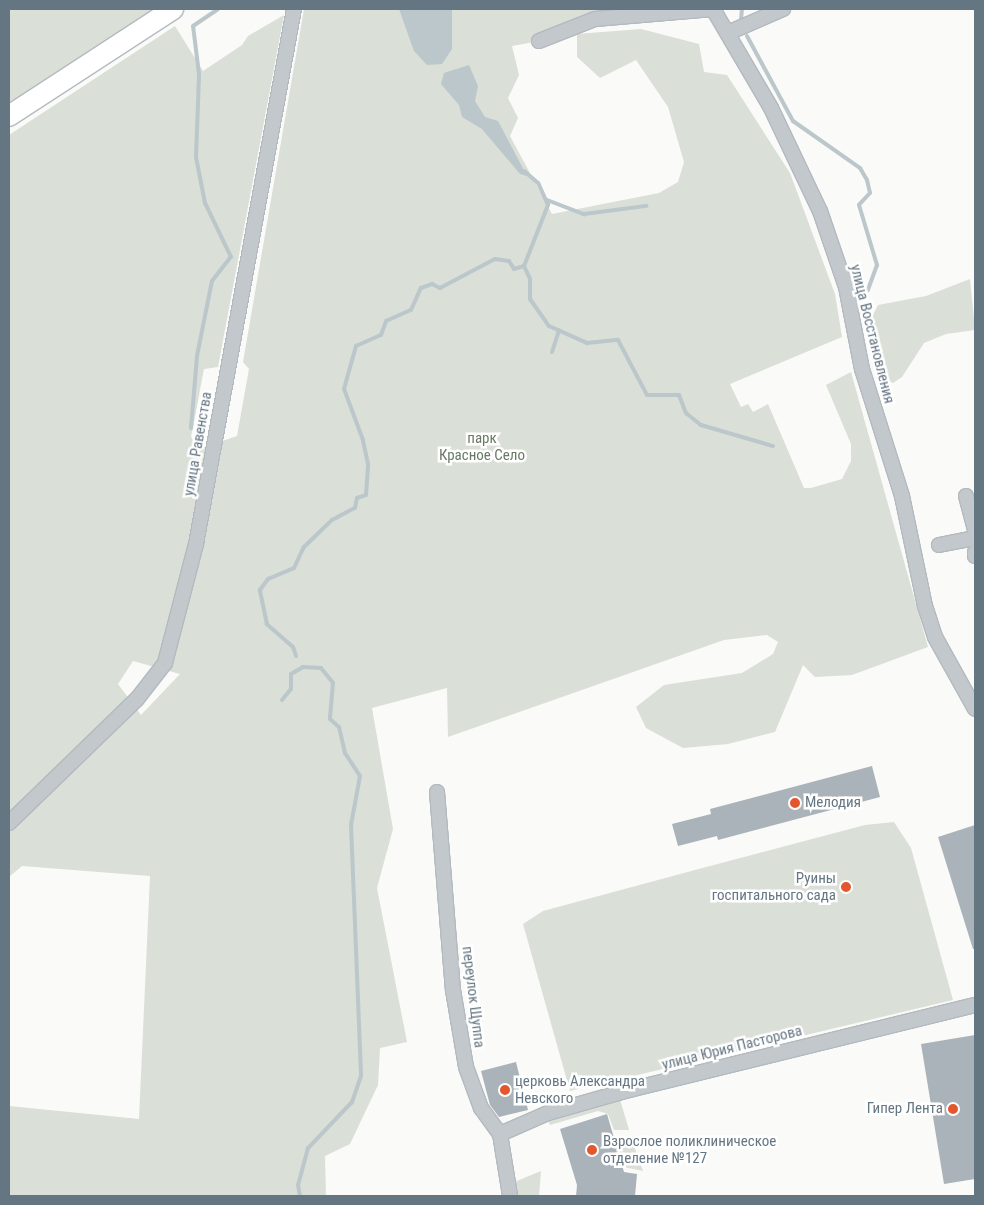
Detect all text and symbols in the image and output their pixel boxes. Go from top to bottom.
street label: улица Восстановления [846,263,898,405]
street label: улица Равенства [180,391,216,497]
park label: парк Красное Село [439,429,525,464]
place label: Мелодия [805,794,861,812]
marker: Мелодия [789,797,801,809]
place label: Руины госпитального сада [712,869,836,904]
marker: Руины госпитального сада [840,881,852,893]
street label: переулок Щуппа [458,945,488,1049]
street label: улица Юрия Пасторова [660,1022,804,1074]
place label: церковь Александра Невского [515,1072,645,1107]
marker: церковь Александра Невского [499,1084,511,1096]
place label: Гипер Лента [867,1100,943,1118]
marker: Гипер Лента [947,1103,959,1115]
place label: Взрослое поликлиническое отделение №127 [603,1132,776,1167]
marker: Взрослое поликлиническое отделение №127 [585,1143,599,1157]

